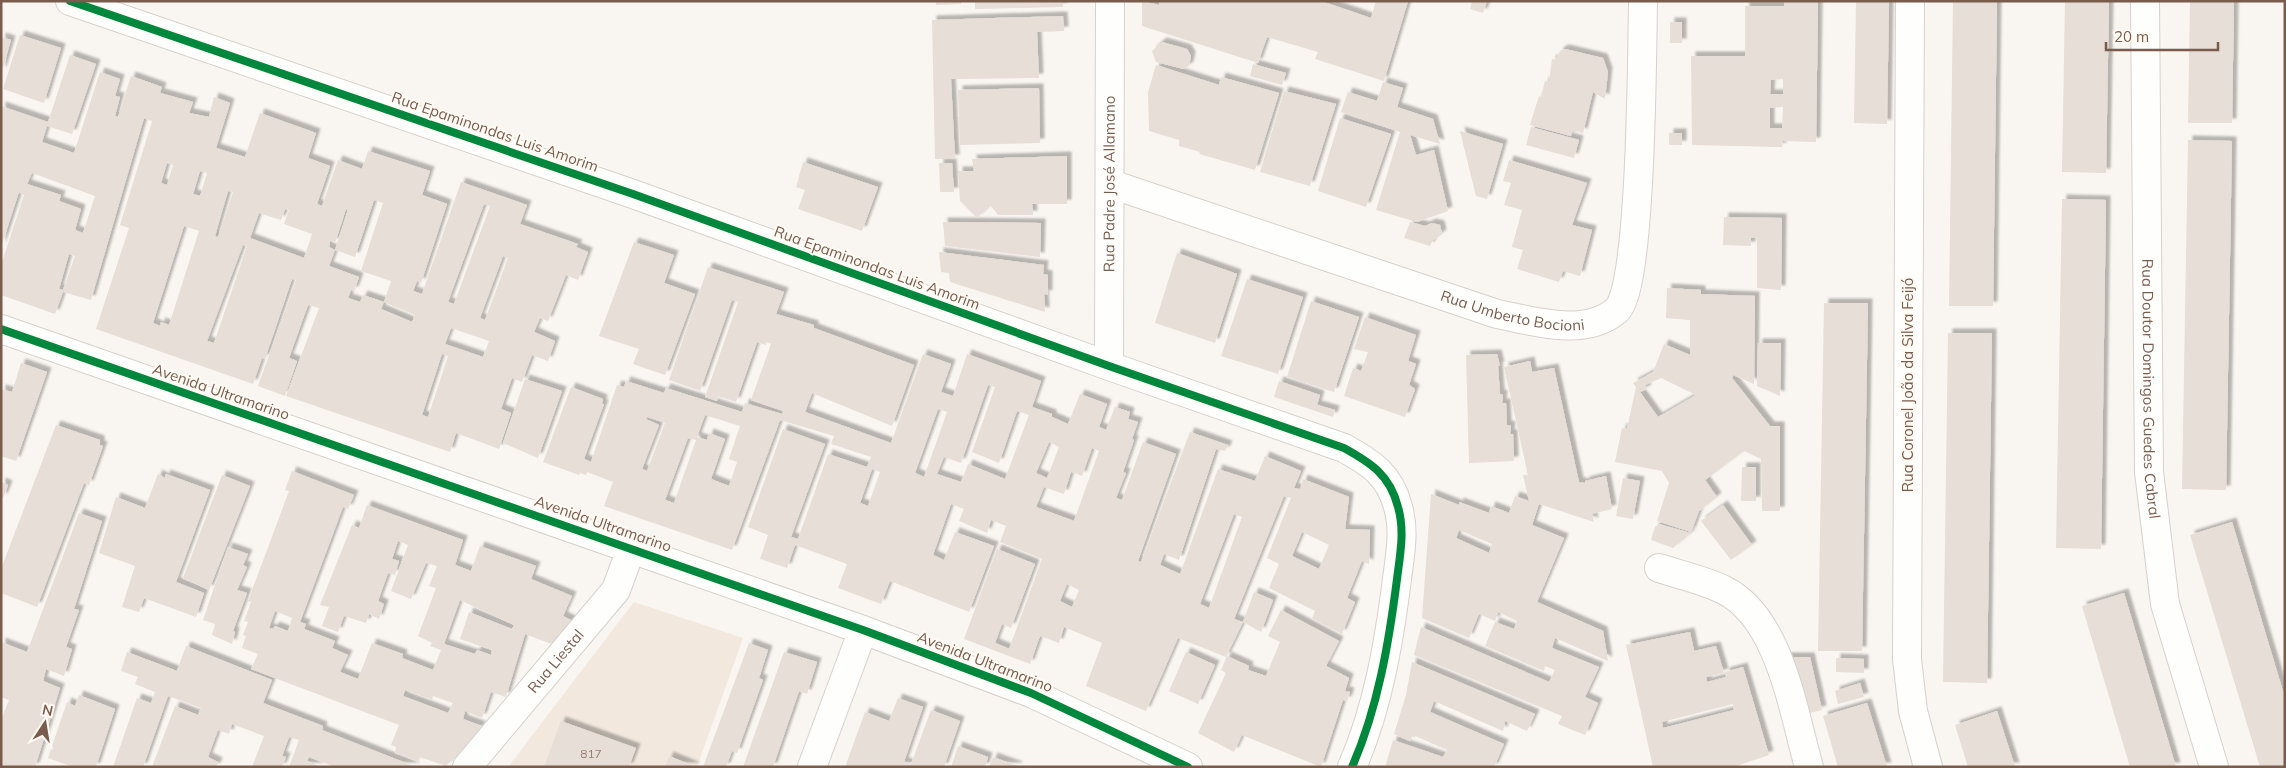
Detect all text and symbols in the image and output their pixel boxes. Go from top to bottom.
scale bar [2106,20,2218,52]
text: 20 m [2114,27,2149,46]
street label: Rua Epaminondas Luis Amorim [389,87,601,176]
street label: Rua Padre José Allamano [1099,96,1119,272]
street label: Rua Epaminondas Luis Amorim [772,221,983,314]
street label: Rua Doutor Domingos Guedes Cabral [2138,259,2165,520]
street label: Rua Coronel João da Silva Feijó [1898,278,1917,492]
street label: Rua Umberto Bocioni [1438,286,1586,335]
street label: Avenida Ultramarino [150,359,292,424]
street label: Avenida Ultramarino [532,491,674,556]
street label: Rua Liestal [523,625,588,697]
street label: Avenida Ultramarino [915,627,1056,696]
north arrow [20,698,70,748]
text: N [41,700,55,720]
house number: 817 [580,746,602,761]

